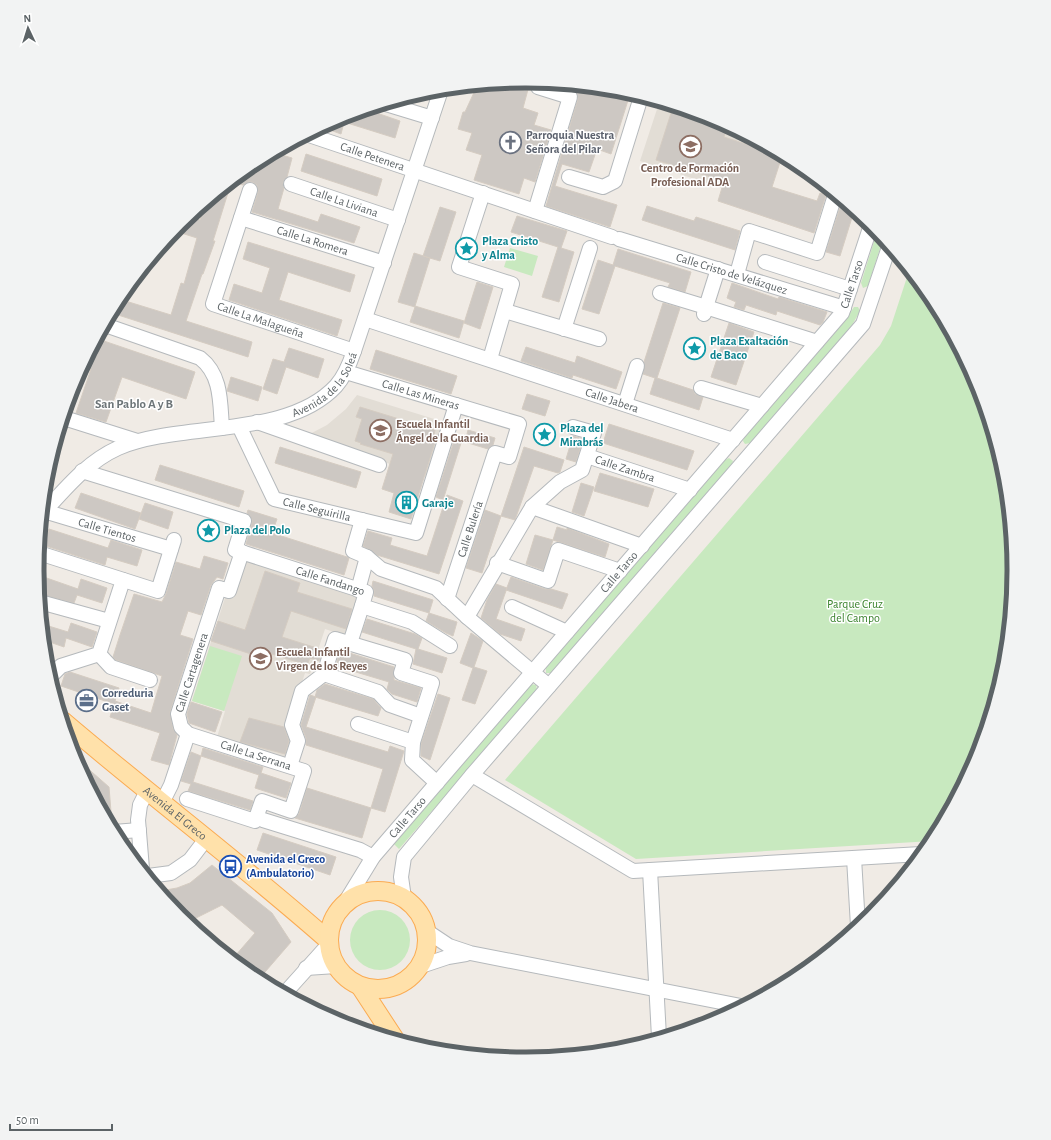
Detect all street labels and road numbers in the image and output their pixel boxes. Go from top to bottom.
street label: Calle Petenera [339,140,407,173]
street label: Calle La Liviana [309,185,380,219]
street label: Calle La Romera [275,224,350,258]
street label: Calle Cristo de Velázquez [675,251,789,296]
street label: Calle Tarso [838,259,865,310]
street label: Calle La Malagueña [216,300,306,340]
street label: Avenida de la Soleá [290,350,359,419]
street label: Calle Las Mineras [381,377,461,412]
street label: Calle Jabera [584,386,641,415]
street label: Calle Zambra [594,453,657,484]
street label: Calle Seguirilla [282,495,352,523]
street label: Calle Bulería [455,499,485,559]
street label: Calle Tientos [77,516,138,544]
street label: Calle Tarso [598,549,640,595]
street label: Calle Fandango [294,564,366,597]
street label: Calle Cartagenera [173,631,210,714]
street label: Calle La Serrana [219,738,293,772]
street label: Avenida El Greco [141,784,209,842]
street label: Calle Tarso [386,794,428,840]

